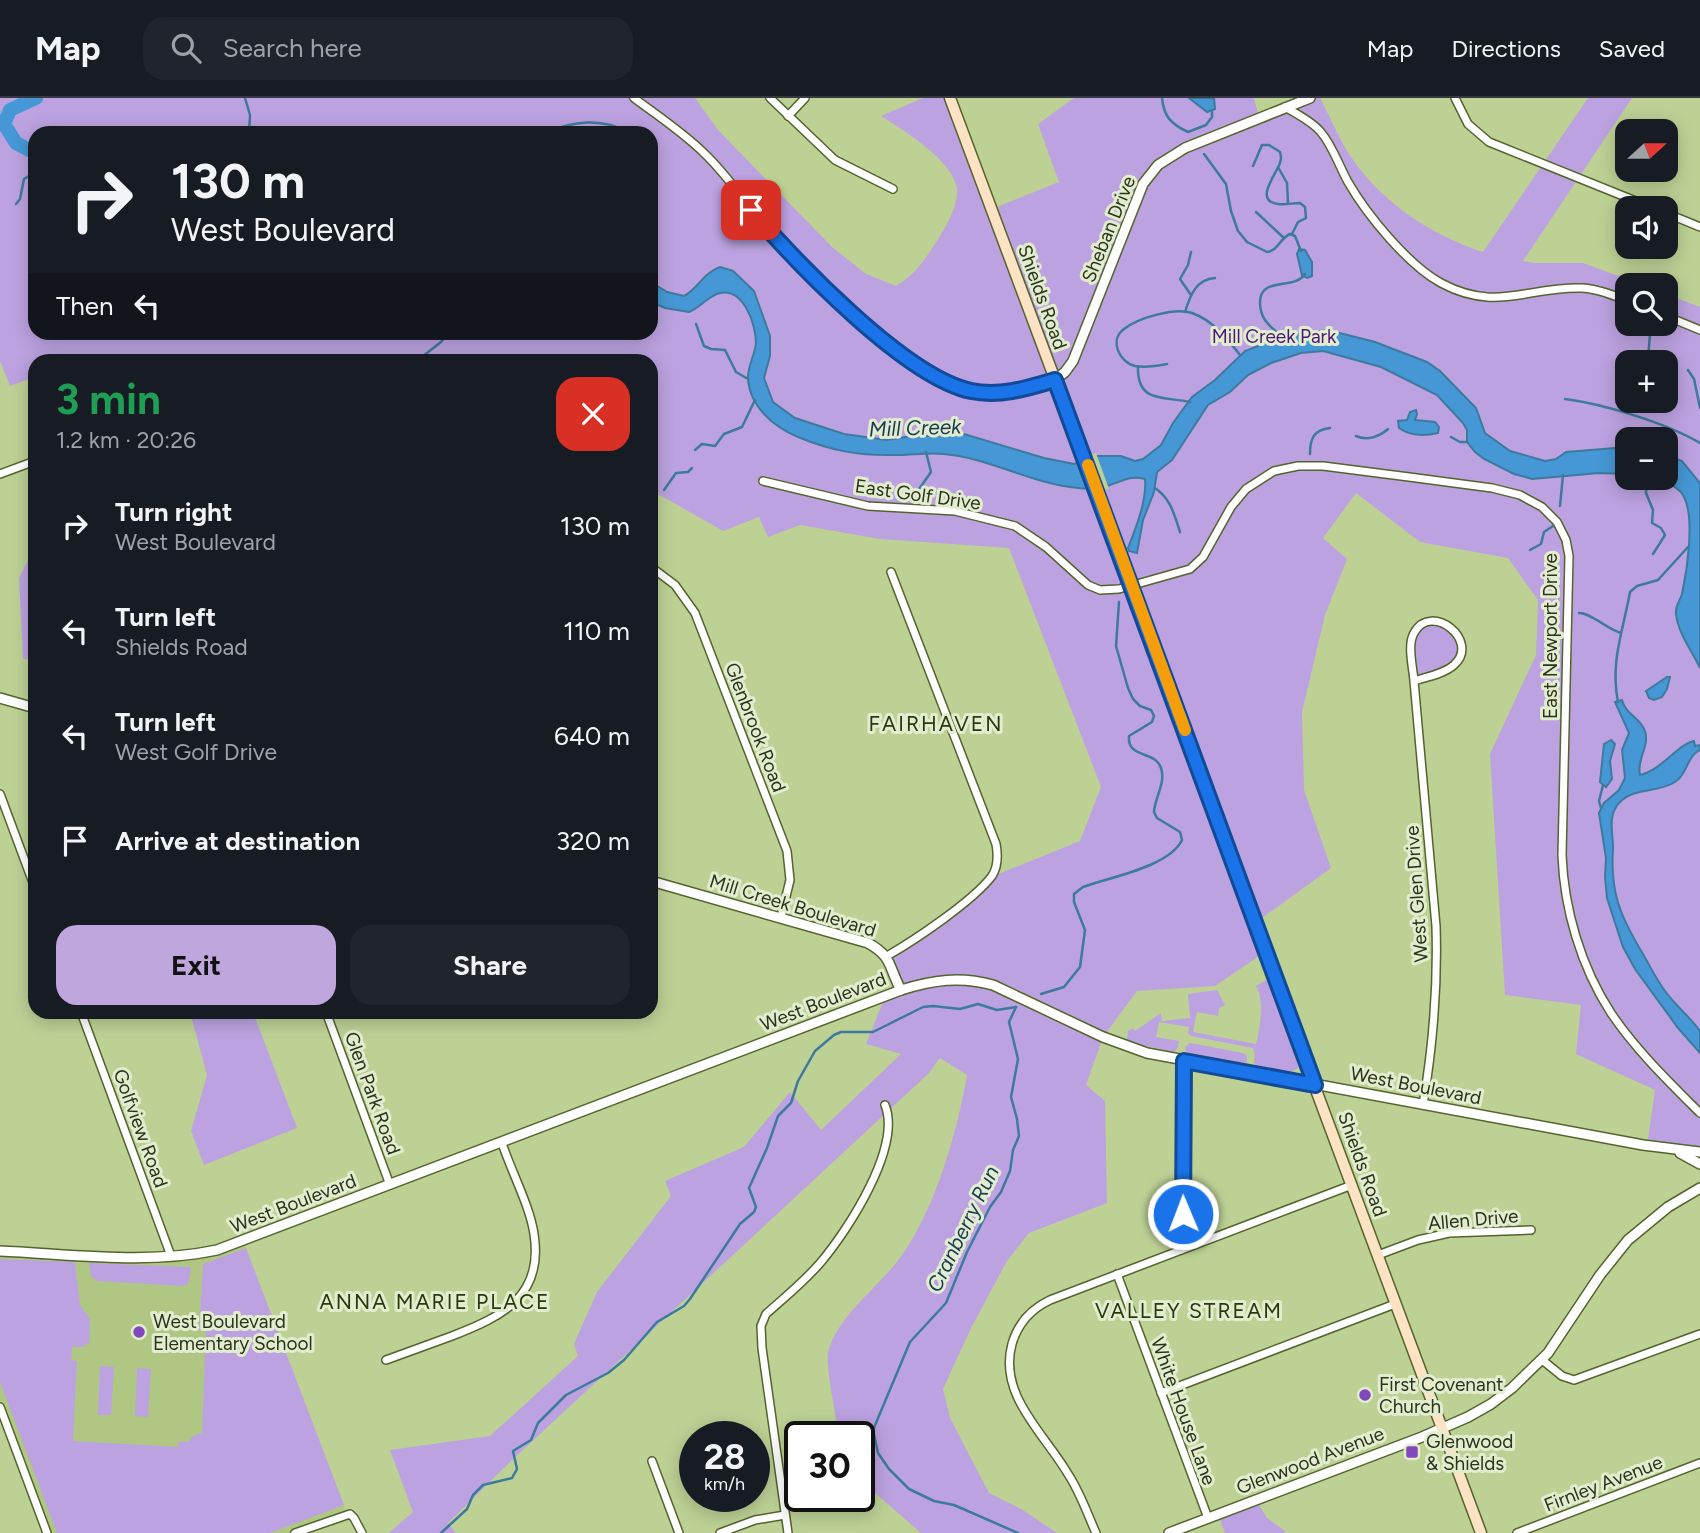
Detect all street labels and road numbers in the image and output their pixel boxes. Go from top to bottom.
street label: Sheban Drive [1077,173,1140,286]
street label: Shields Road [1013,242,1072,353]
street label: East Golf Drive [853,474,982,515]
street label: East Newport Drive [1539,553,1562,719]
street label: Glenbrook Road [720,659,791,795]
street label: West Glen Drive [1400,825,1433,963]
street label: Mill Creek Boulevard [707,869,879,942]
street label: West Boulevard [757,967,889,1036]
street label: Glen Park Road [340,1029,405,1158]
street label: West Boulevard [1348,1062,1483,1109]
street label: Golfview Road [108,1066,173,1191]
street label: Shields Road [1333,1109,1392,1220]
street label: West Boulevard [227,1169,359,1238]
street label: Allen Drive [1427,1204,1519,1235]
street label: White House Lane [1146,1334,1221,1488]
street label: Glenwood Avenue [1233,1422,1387,1499]
street label: Firnley Avenue [1541,1450,1666,1517]

